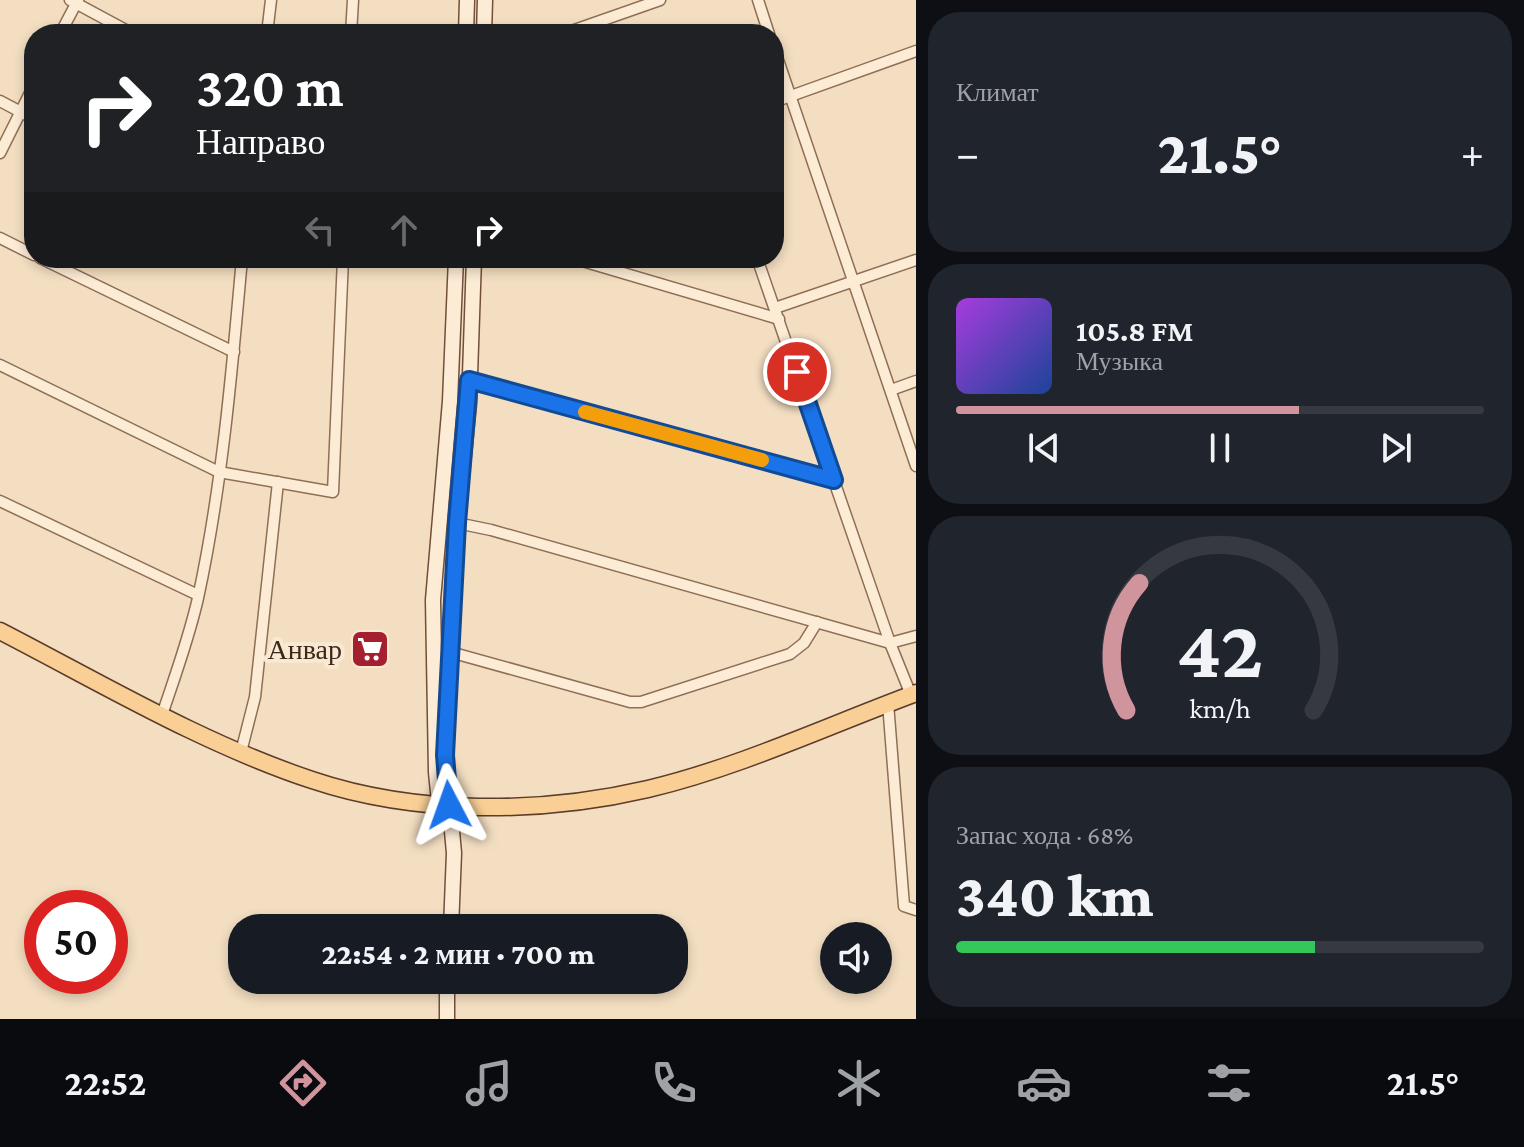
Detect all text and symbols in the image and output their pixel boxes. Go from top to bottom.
icon: right [64,56,168,160]
text: 320 m [196,56,344,118]
text: Климат [956,78,1039,107]
text: 21.5° [1157,119,1283,186]
text: Направо [196,122,326,162]
text: − [956,129,979,177]
text: + [1461,129,1484,177]
icon: left [298,208,342,252]
icon: ahead [382,208,426,252]
icon: right [466,208,510,252]
text: 105.8 FM [1076,314,1193,347]
pin [763,338,831,406]
text: Музыка [1076,347,1163,376]
icon: arrive [775,350,819,394]
icon: previous [1022,426,1066,470]
icon: pause [1198,426,1242,470]
icon: next [1374,426,1418,470]
text: 42 [1177,602,1263,695]
supermarket icon: Анвар [349,628,391,670]
place label: Анвар [268,634,342,665]
text: km/h [1189,693,1251,725]
position arrow [407,763,491,847]
text: Запас хода · 68% [956,821,1133,850]
text: 340 km [956,862,1154,929]
speed limit sign: 50 [24,890,128,994]
map controls [820,922,892,994]
button: sound [820,922,892,994]
text: 22:54 · 2 мин · 700 m [321,937,595,970]
icon: directions [275,1055,331,1111]
icon: music [461,1055,517,1111]
icon: phone [646,1055,702,1111]
icon: climate [831,1055,887,1111]
icon: car [1016,1055,1072,1111]
icon: filters [1201,1055,1257,1111]
text: 22:52 [65,1063,146,1103]
text: 21.5° [1387,1063,1459,1103]

